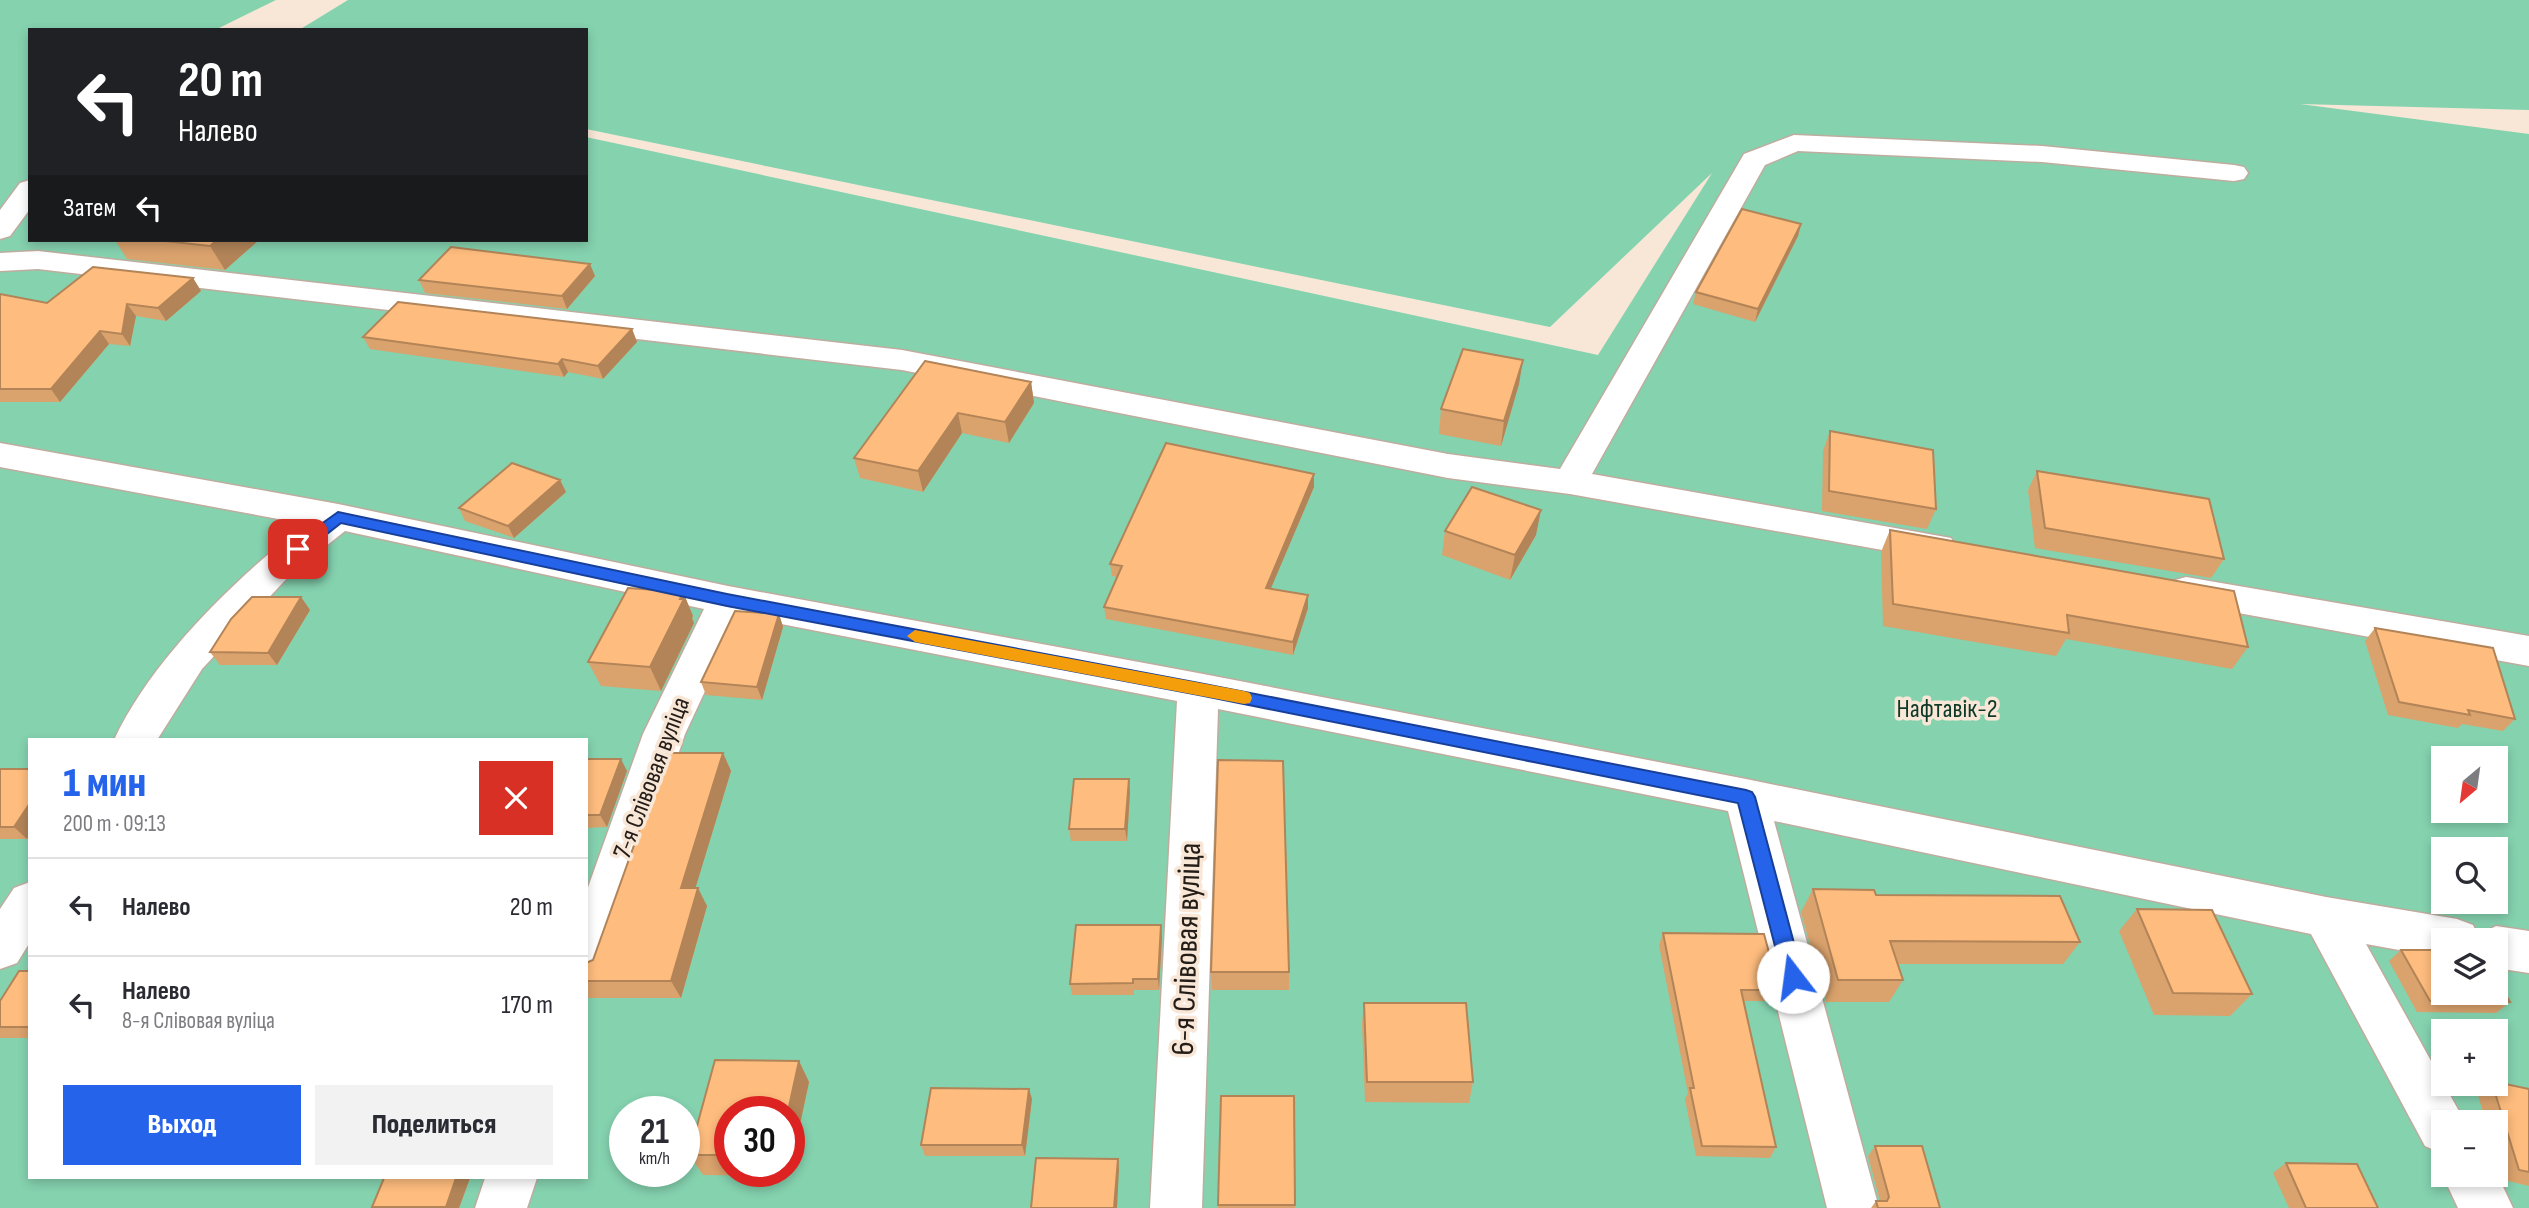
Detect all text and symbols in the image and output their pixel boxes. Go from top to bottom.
text: 20 m [178,52,263,111]
icon: left [63,56,154,147]
text: Налево [178,112,258,151]
icon: left [130,189,168,227]
text: Затем [63,193,116,224]
pin [268,519,328,579]
icon: arrive [279,530,317,568]
street label: 7-я Слівовая вуліца [607,693,697,863]
park label: Нафтавік-2 [1897,694,1997,725]
north arrow [2431,746,2508,822]
map controls [2431,746,2508,1187]
text: 1 мин [63,758,146,809]
button: close [479,761,553,835]
text: 200 m · 09:13 [63,810,166,838]
button: search [2431,837,2508,914]
street label: 6-я Слівовая вуліца [1164,842,1210,1056]
icon: left [63,888,101,926]
text: Налево [122,892,191,923]
text: 20 m [510,892,553,923]
button: layers [2431,928,2508,1005]
position arrow [1756,940,1830,1014]
text: Налево [122,976,191,1007]
icon: left [63,986,101,1024]
text: 170 m [501,990,553,1021]
text: 8-я Слівовая вуліца [122,1007,275,1035]
button: + [2431,1019,2508,1096]
button: Выход [63,1085,301,1165]
button: Поделиться [315,1085,553,1165]
speed limit sign: 30 [714,1096,805,1187]
button: − [2431,1110,2508,1187]
text: 21 [640,1111,669,1154]
text: km/h [639,1148,670,1169]

